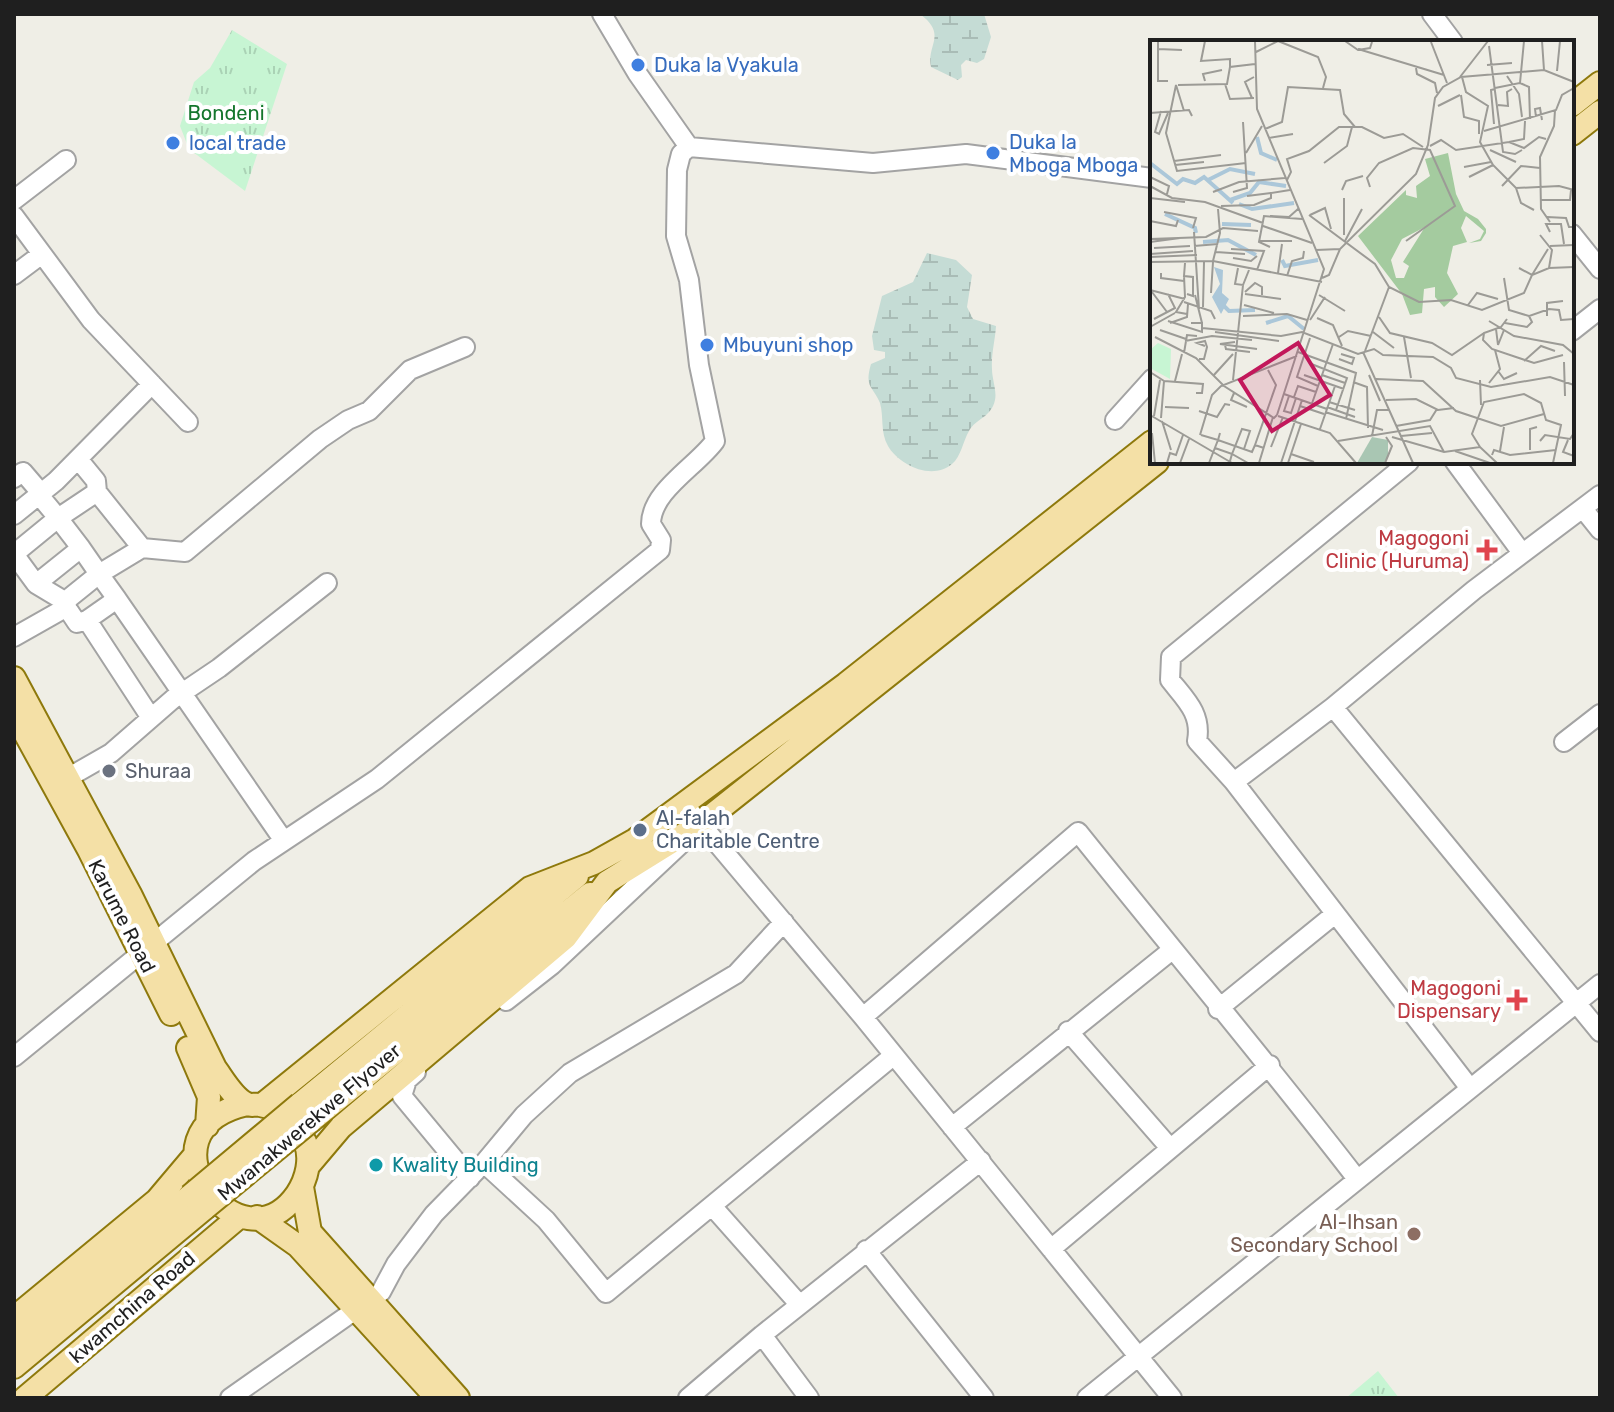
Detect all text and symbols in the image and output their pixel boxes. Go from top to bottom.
inset map [1150,40,1574,464]
place label: Duka la Vyakula [654,53,799,77]
marker: Duka la Vyakula [629,56,647,74]
park label: Bondeni [187,101,265,125]
place label: Duka la Mboga Mboga [1009,130,1138,177]
place label: local trade [189,131,286,155]
marker: local trade [164,134,182,152]
marker: Duka la Mboga Mboga [984,144,1002,162]
place label: Mbuyuni shop [723,333,854,357]
marker: Mbuyuni shop [698,336,716,354]
place label: Magogoni Clinic (Huruma) [1325,526,1469,573]
marker: Magogoni Clinic (Huruma) [1476,539,1498,561]
place label: Shuraa [125,759,191,783]
marker: Shuraa [100,762,118,780]
place label: Al-falah Charitable Centre [656,806,820,853]
marker: Al-falah Charitable Centre [631,821,649,839]
street label: Karume Road [83,855,161,977]
place label: Magogoni Dispensary [1397,976,1501,1023]
marker: Magogoni Dispensary [1508,991,1526,1009]
street label: Mwanakwerekwe Flyover [213,1038,406,1206]
place label: Kwality Building [392,1153,539,1177]
marker: Kwality Building [367,1156,385,1174]
place label: Al-Ihsan Secondary School [1230,1210,1398,1257]
marker: Al-Ihsan Secondary School [1405,1225,1423,1243]
street label: kwamchina Road [64,1246,200,1368]

